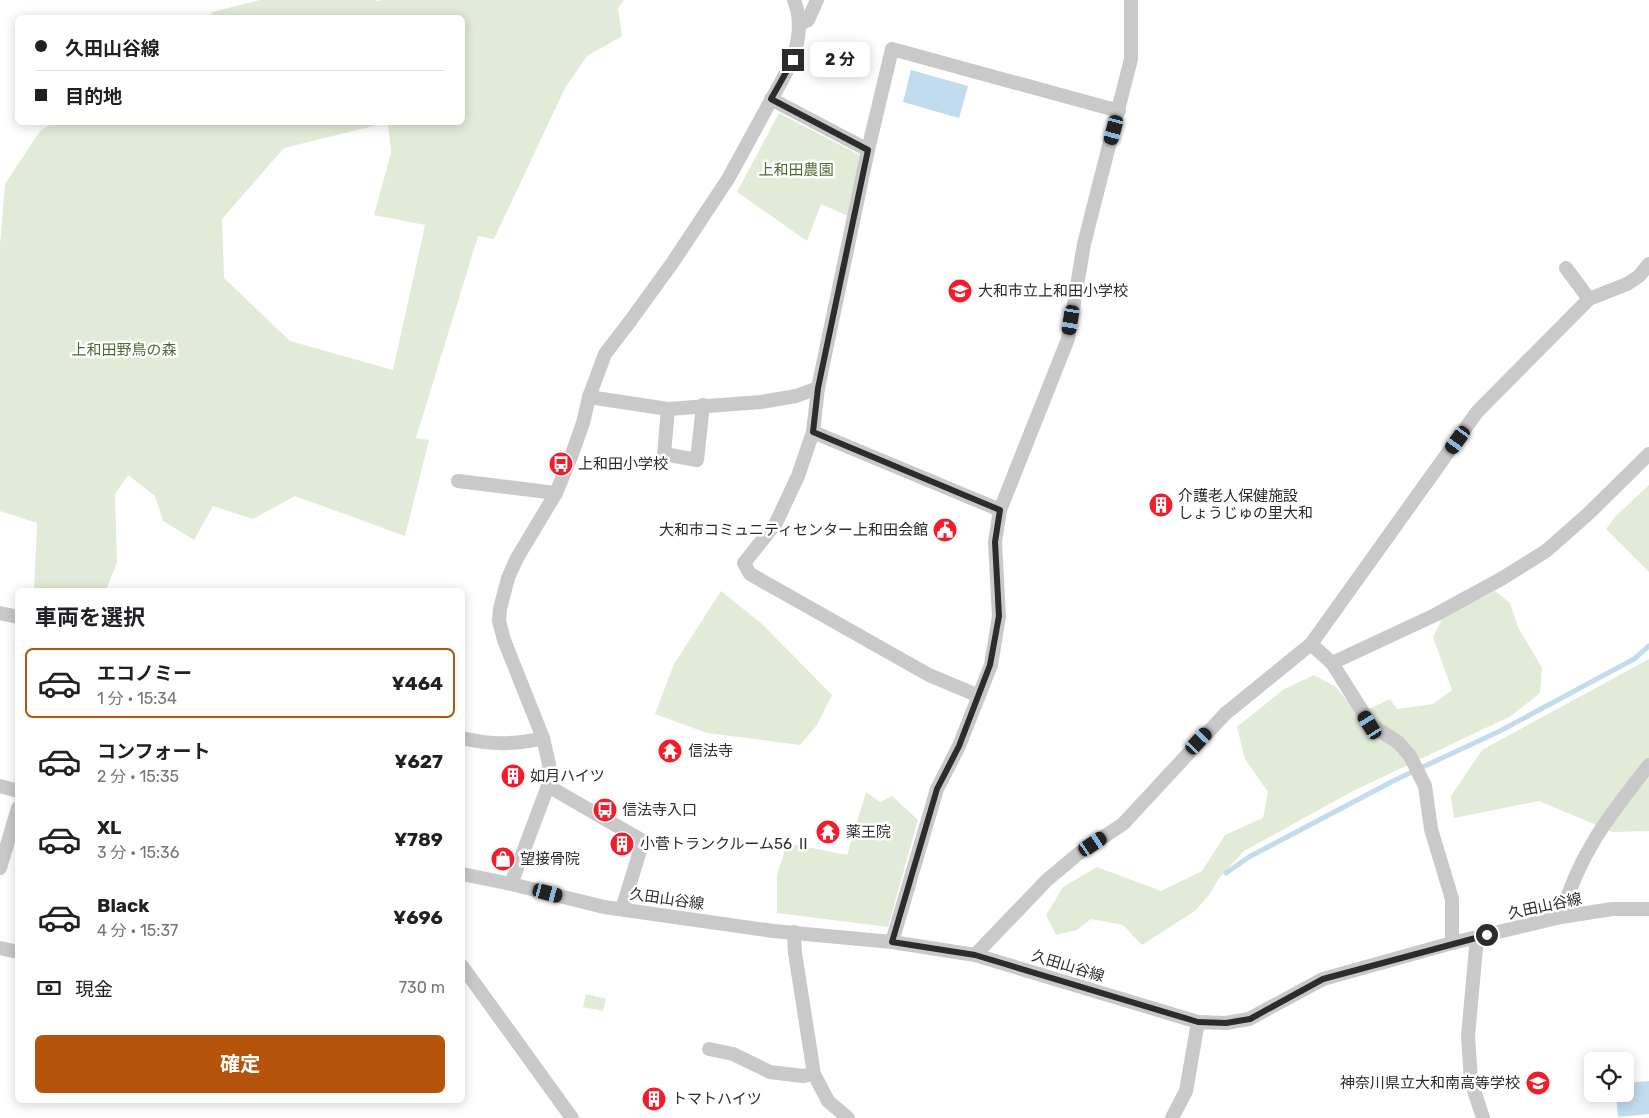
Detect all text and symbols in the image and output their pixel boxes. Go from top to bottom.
text: 久田山谷線 [65,37,160,60]
callout: 2 分 [810,42,870,78]
route end [782,49,804,71]
text: 2 分 [825,50,855,69]
text: 目的地 [65,85,122,108]
car [1102,114,1125,146]
park label: 上和田農園 [758,161,834,179]
school or university icon: 大和市立上和田小学校 [947,278,973,304]
place label: 大和市立上和田小学校 [978,282,1128,300]
car [1061,304,1080,336]
park label: 上和田野鳥の森 [71,341,177,359]
car [1443,423,1472,457]
bus stop icon: 上和田小学校 [548,451,574,477]
place label: 上和田小学校 [578,455,668,473]
place label: 介護老人保健施設 しょうじゅの里大和 [1178,487,1313,522]
building icon: 介護老人保健施設 しょうじゅの里大和 [1148,492,1174,518]
public building icon: 大和市コミュニティセンター上和田会館 [932,517,958,543]
place label: 大和市コミュニティセンター上和田会館 [659,521,928,539]
text: 車両を選択 [35,604,145,631]
icon: car [37,661,82,706]
text: エコノミー [97,662,192,685]
text: ¥464 [392,672,443,695]
text: 1 分 · 15:34 [97,689,177,708]
car [1355,708,1384,742]
car [1183,725,1214,757]
temple icon: 信法寺 [657,738,683,764]
icon: car [37,739,82,784]
text: コンフォート [97,740,210,763]
place label: 信法寺 [688,742,733,760]
text: ¥627 [394,750,443,773]
building icon: 如月ハイツ [500,763,526,789]
text: 2 分 · 15:35 [97,767,179,786]
place label: 如月ハイツ [530,767,605,785]
bus stop icon: 信法寺入口 [592,797,618,823]
place label: 信法寺入口 [622,801,697,819]
text: XL [97,816,121,839]
icon: car [37,817,82,862]
temple icon: 薬王院 [815,819,841,845]
place label: 薬王院 [846,823,891,841]
text: ¥789 [394,828,443,851]
car [1076,829,1109,859]
building icon: 小菅トランクルーム56 Ⅱ [609,831,635,857]
place label: 小菅トランクルーム56 Ⅱ [640,835,811,853]
text: 3 分 · 15:36 [97,843,179,862]
shop icon: 望接骨院 [490,846,516,872]
place label: 望接骨院 [520,850,580,868]
car [531,882,564,904]
street label: 久田山谷線 [629,885,705,913]
street label: 久田山谷線 [1506,889,1584,923]
text: Black [97,894,149,917]
icon: car [37,895,82,940]
text: ¥696 [393,906,443,929]
text: 4 分 · 15:37 [97,921,178,940]
route start [1476,924,1498,946]
street label: 久田山谷線 [1029,946,1107,986]
icon: cash [35,974,63,1002]
text: 現金 [75,978,113,1001]
text: 730 m [399,978,445,997]
button: 確定 [35,1035,445,1093]
map controls [1584,1052,1634,1102]
button: locate [1584,1052,1634,1102]
school or university icon: 神奈川県立大和南高等学校 [1525,1070,1551,1096]
place label: 神奈川県立大和南高等学校 [1340,1074,1520,1092]
building icon: トマトハイツ [641,1086,667,1112]
place label: トマトハイツ [672,1090,762,1108]

